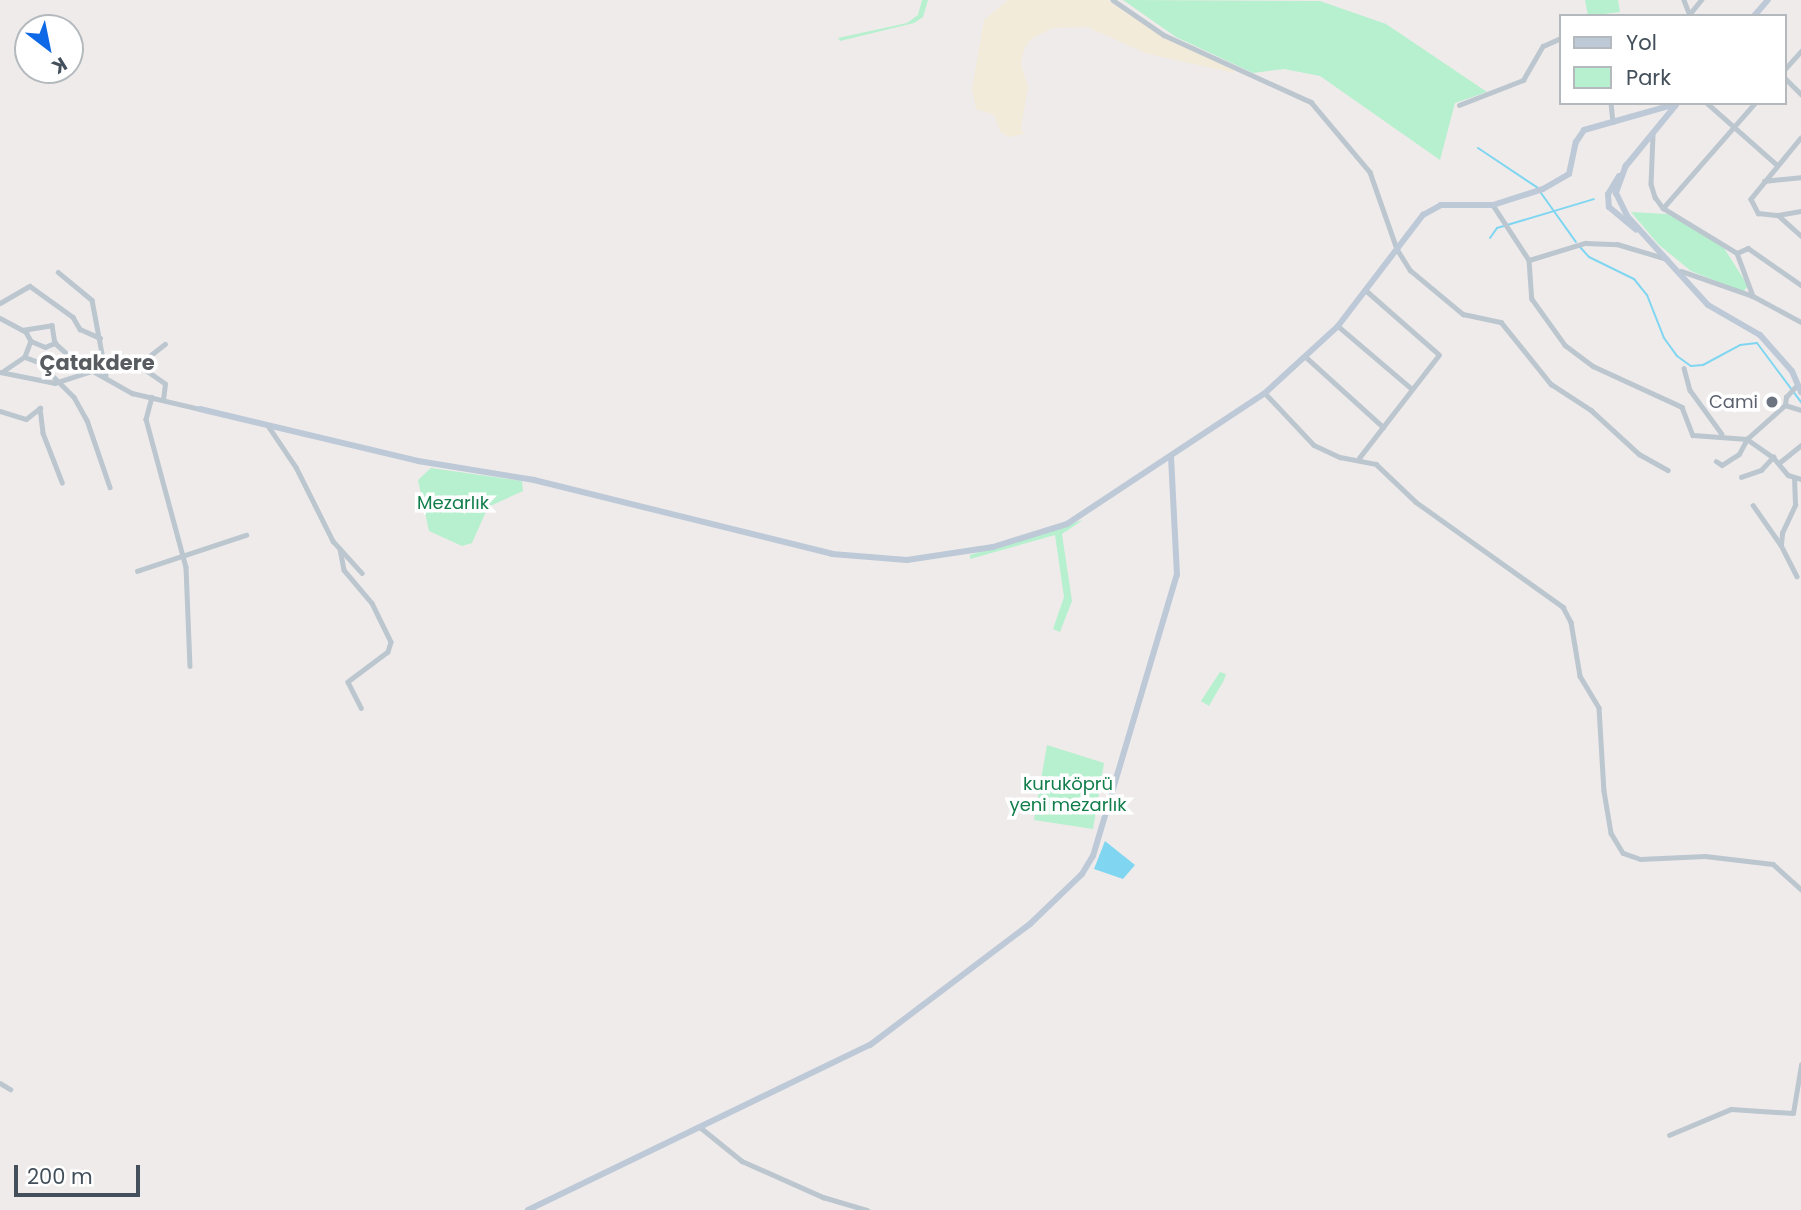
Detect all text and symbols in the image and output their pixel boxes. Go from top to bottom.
north arrow [14,14,84,84]
legend [1560,14,1787,105]
text: Yol [1626,28,1657,57]
text: K [47,51,72,80]
text: Park [1626,63,1671,92]
district label: Çatakdere [39,350,155,376]
place label: Cami [1709,391,1758,413]
marker: Cami [1764,394,1780,410]
park label: Mezarlık [417,492,489,514]
park label: kuruköprü yeni mezarlık [1010,774,1126,816]
scale bar [18,1150,144,1194]
text: 200 m [27,1162,93,1191]

